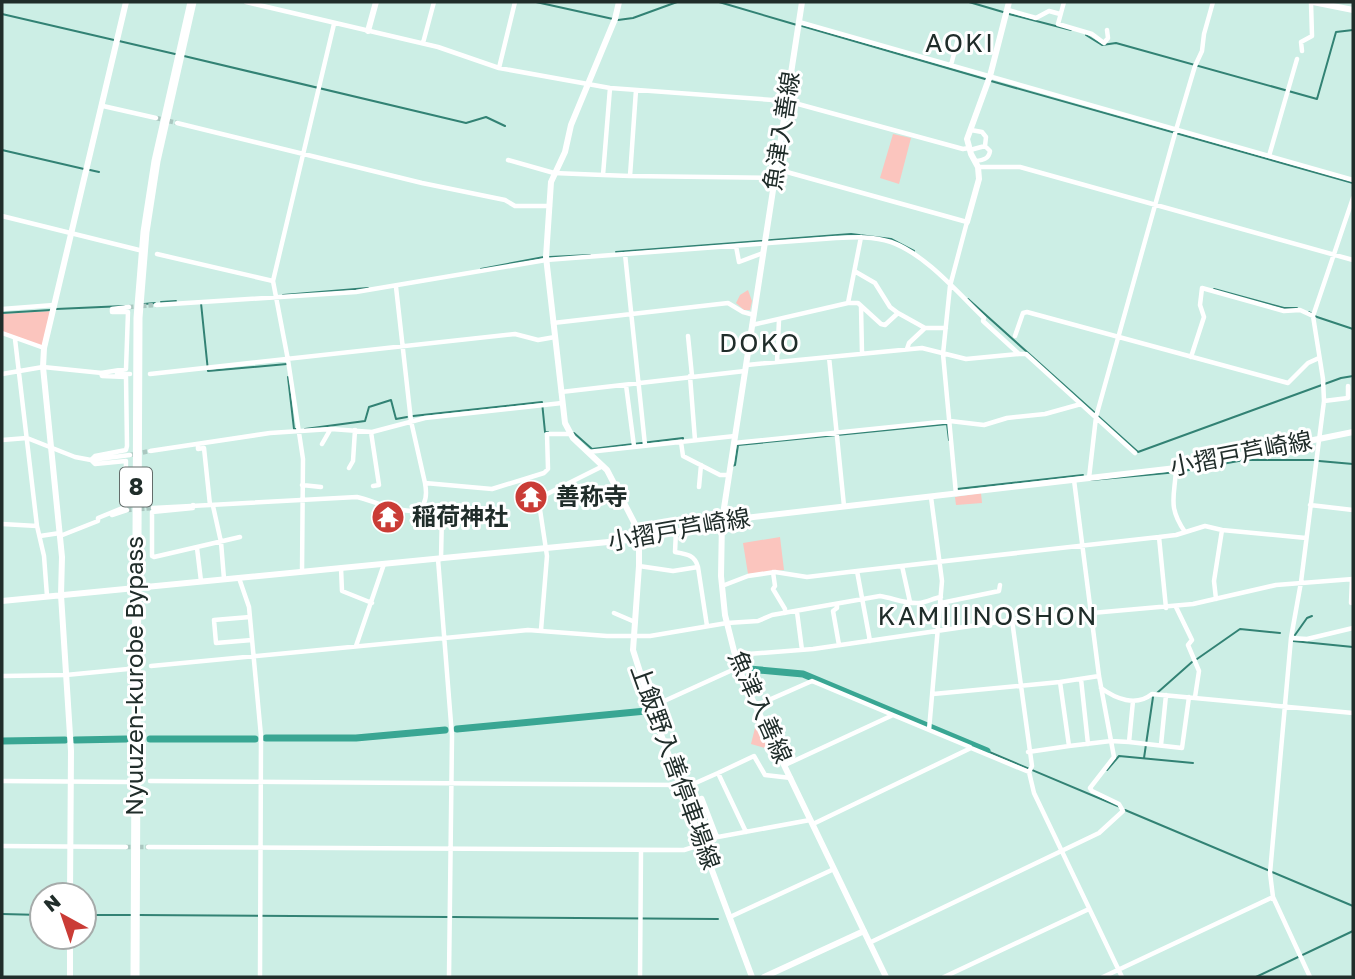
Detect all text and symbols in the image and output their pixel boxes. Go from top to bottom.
district label: AOKI [925,27,995,58]
street label: 魚津入善線 [757,69,804,192]
district label: DOKO [719,327,801,358]
street label: 小摺戸芦崎線 [1167,425,1314,480]
road number: 8 [120,467,152,506]
temple icon: 善称寺 [512,478,550,516]
place label: 善称寺 [556,481,628,510]
temple icon: 稲荷神社 [369,498,407,536]
place label: 稲荷神社 [412,501,508,530]
street label: 小摺戸芦崎線 [605,502,752,555]
street label: Nyuuzen-kurobe Bypass [119,536,148,816]
district label: KAMIIINOSHON [877,600,1099,631]
street label: 魚津入善線 [724,646,799,767]
street label: 上飯野入善停車場線 [626,660,727,873]
north arrow [28,881,98,951]
text: N [39,889,65,916]

